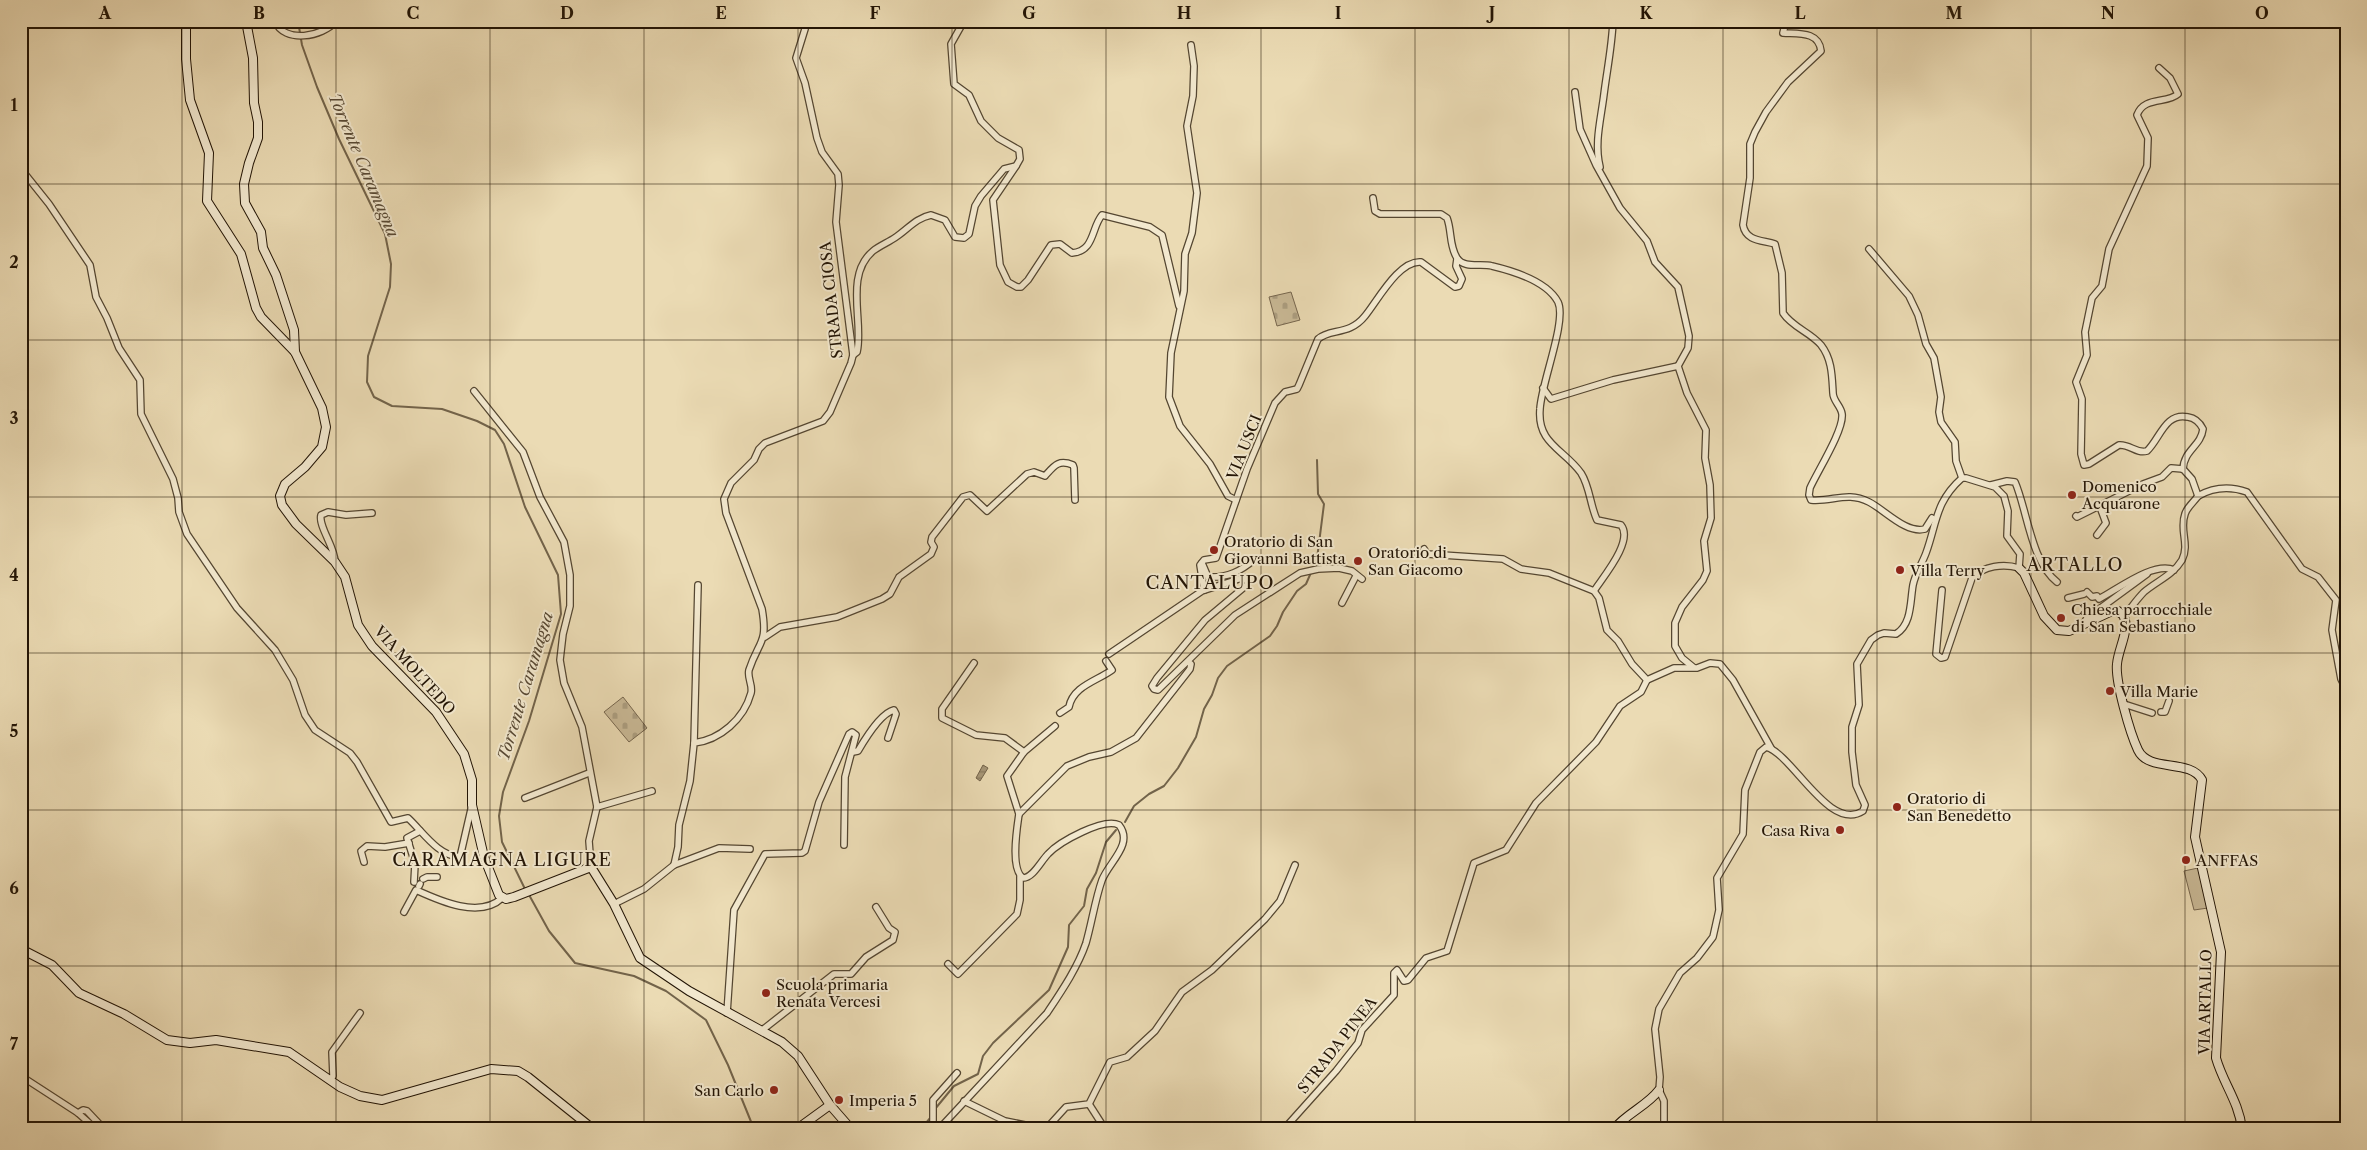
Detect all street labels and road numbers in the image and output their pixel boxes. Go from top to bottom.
street label: STRADA CIOSA [815,240,847,360]
street label: VIA USCI [1222,412,1266,483]
street label: VIA MOLTEDO [370,621,460,718]
street label: VIA ARTALLO [2195,949,2215,1056]
street label: STRADA PINEA [1293,992,1381,1097]

